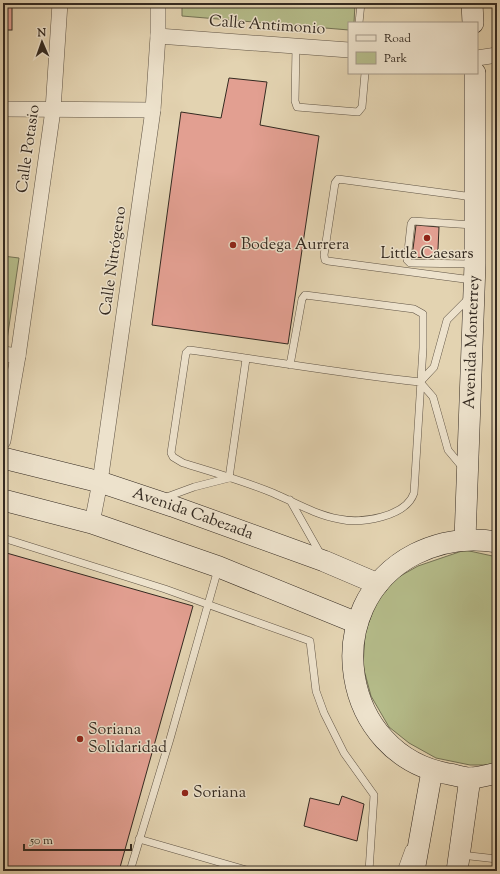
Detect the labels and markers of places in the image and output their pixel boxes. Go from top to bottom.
marker: Little Caesars [422,233,432,243]
place label: Bodega Aurrera [241,234,350,257]
marker: Bodega Aurrera [228,240,238,250]
place label: Little Caesars [380,243,474,266]
place label: Soriana Solidaridad [88,719,167,760]
marker: Soriana Solidaridad [75,734,85,744]
place label: Soriana [193,782,247,805]
marker: Soriana [180,788,190,798]

